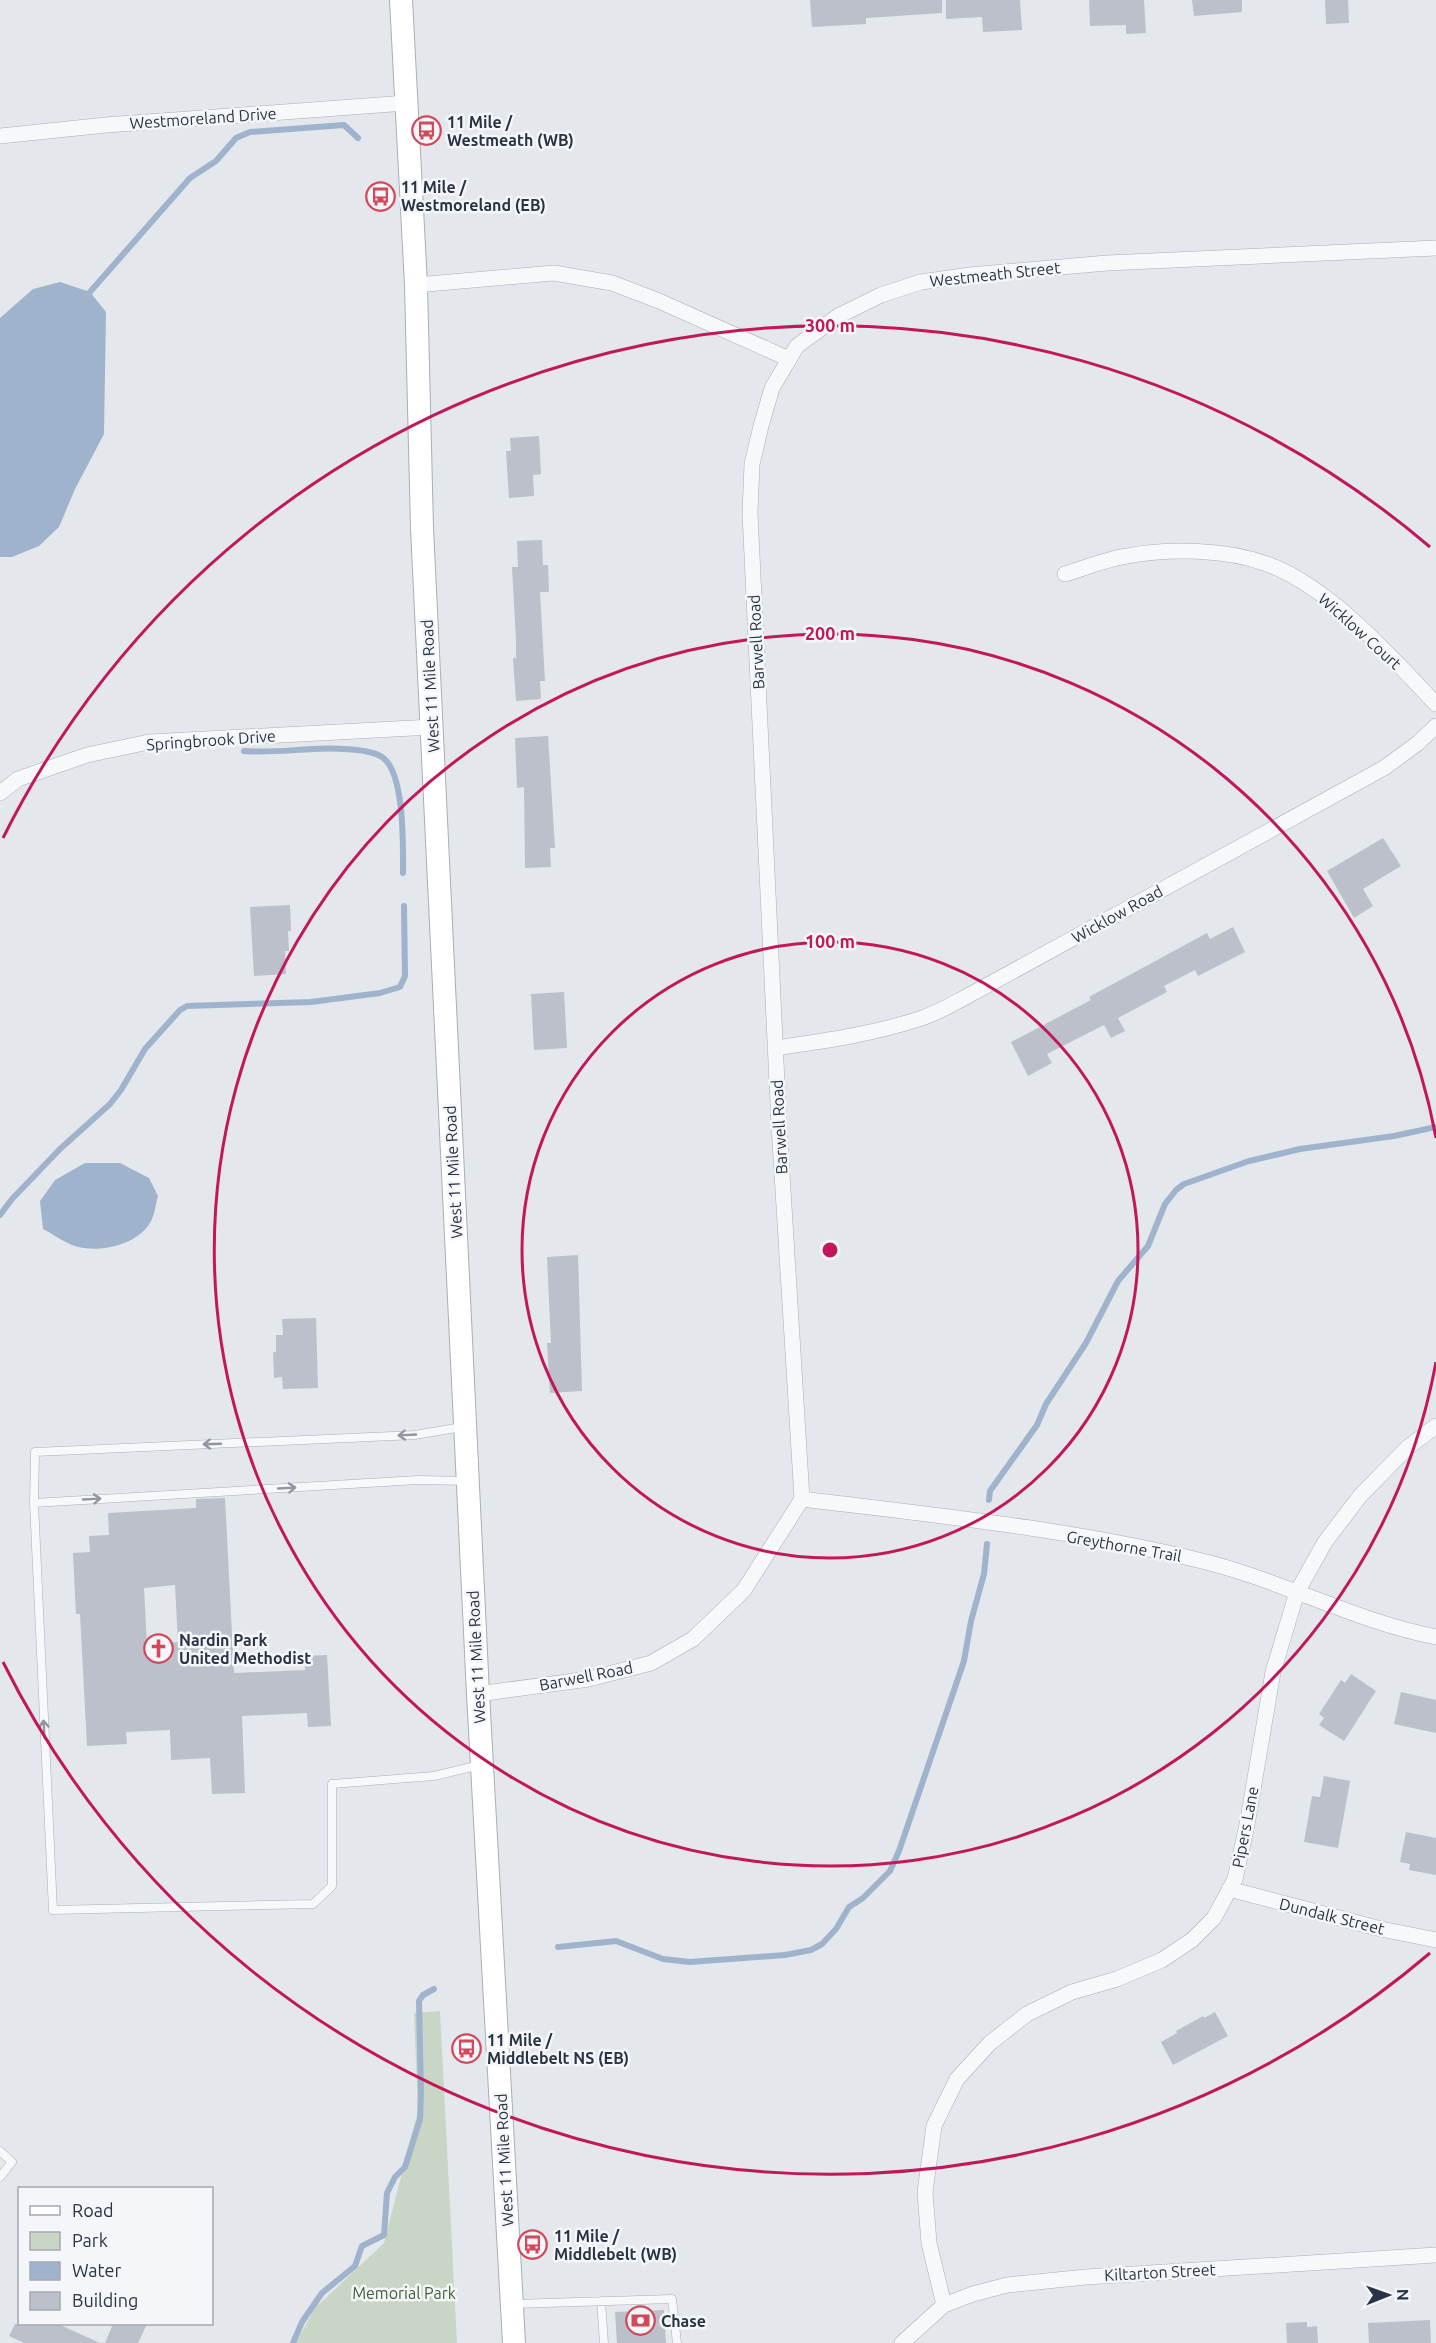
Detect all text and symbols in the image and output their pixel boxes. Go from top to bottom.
street label: Westmoreland Drive [129,104,277,132]
place label: 11 Mile / Westmeath (WB) [447,113,574,150]
bus stop icon: 11 Mile / Westmeath (WB) [410,115,442,147]
place label: 11 Mile / Westmoreland (EB) [401,178,546,215]
bus stop icon: 11 Mile / Westmoreland (EB) [364,180,396,212]
street label: Westmeath Street [929,258,1062,290]
text: 300 m [805,315,855,335]
street label: Wicklow Court [1315,589,1405,673]
street label: Barwell Road [745,594,767,690]
street label: West 11 Mile Road [418,619,442,753]
text: 200 m [805,623,855,643]
street label: Springbrook Drive [146,726,276,754]
street label: Wicklow Road [1068,882,1166,946]
text: 100 m [805,931,855,951]
street label: Barwell Road [768,1079,790,1175]
street label: West 11 Mile Road [441,1105,465,1239]
centre of rings [820,1240,840,1260]
one-way arrow [398,1430,418,1441]
one-way arrow [203,1438,223,1450]
one-way arrow [276,1482,296,1493]
one-way arrow [82,1494,102,1505]
street label: Greythorne Trail [1065,1527,1183,1565]
street label: West 11 Mile Road [464,1590,488,1724]
place label: Nardin Park United Methodist [179,1631,311,1667]
church icon: Nardin Park United Methodist [142,1633,174,1665]
street label: Barwell Road [538,1658,634,1694]
one-way arrow [38,1719,49,1739]
street label: Pipers Lane [1228,1785,1262,1869]
street label: Dundalk Street [1278,1894,1387,1938]
place label: 11 Mile / Middlebelt NS (EB) [487,2031,629,2068]
bus stop icon: 11 Mile / Middlebelt NS (EB) [450,2033,482,2065]
street label: West 11 Mile Road [492,2093,516,2227]
legend [18,2187,213,2325]
text: Road [72,2200,114,2220]
place label: 11 Mile / Middlebelt (WB) [554,2227,677,2264]
bus stop icon: 11 Mile / Middlebelt (WB) [517,2229,549,2261]
text: Park [72,2230,108,2250]
text: Water [72,2260,122,2280]
street label: Kiltarton Street [1104,2260,1217,2284]
north arrow [1358,2265,1418,2325]
park label: Memorial Park [352,2284,456,2302]
text: N [1394,2289,1412,2301]
text: Building [72,2290,138,2310]
bank icon: Chase [624,2305,656,2337]
place label: Chase [661,2312,706,2330]

